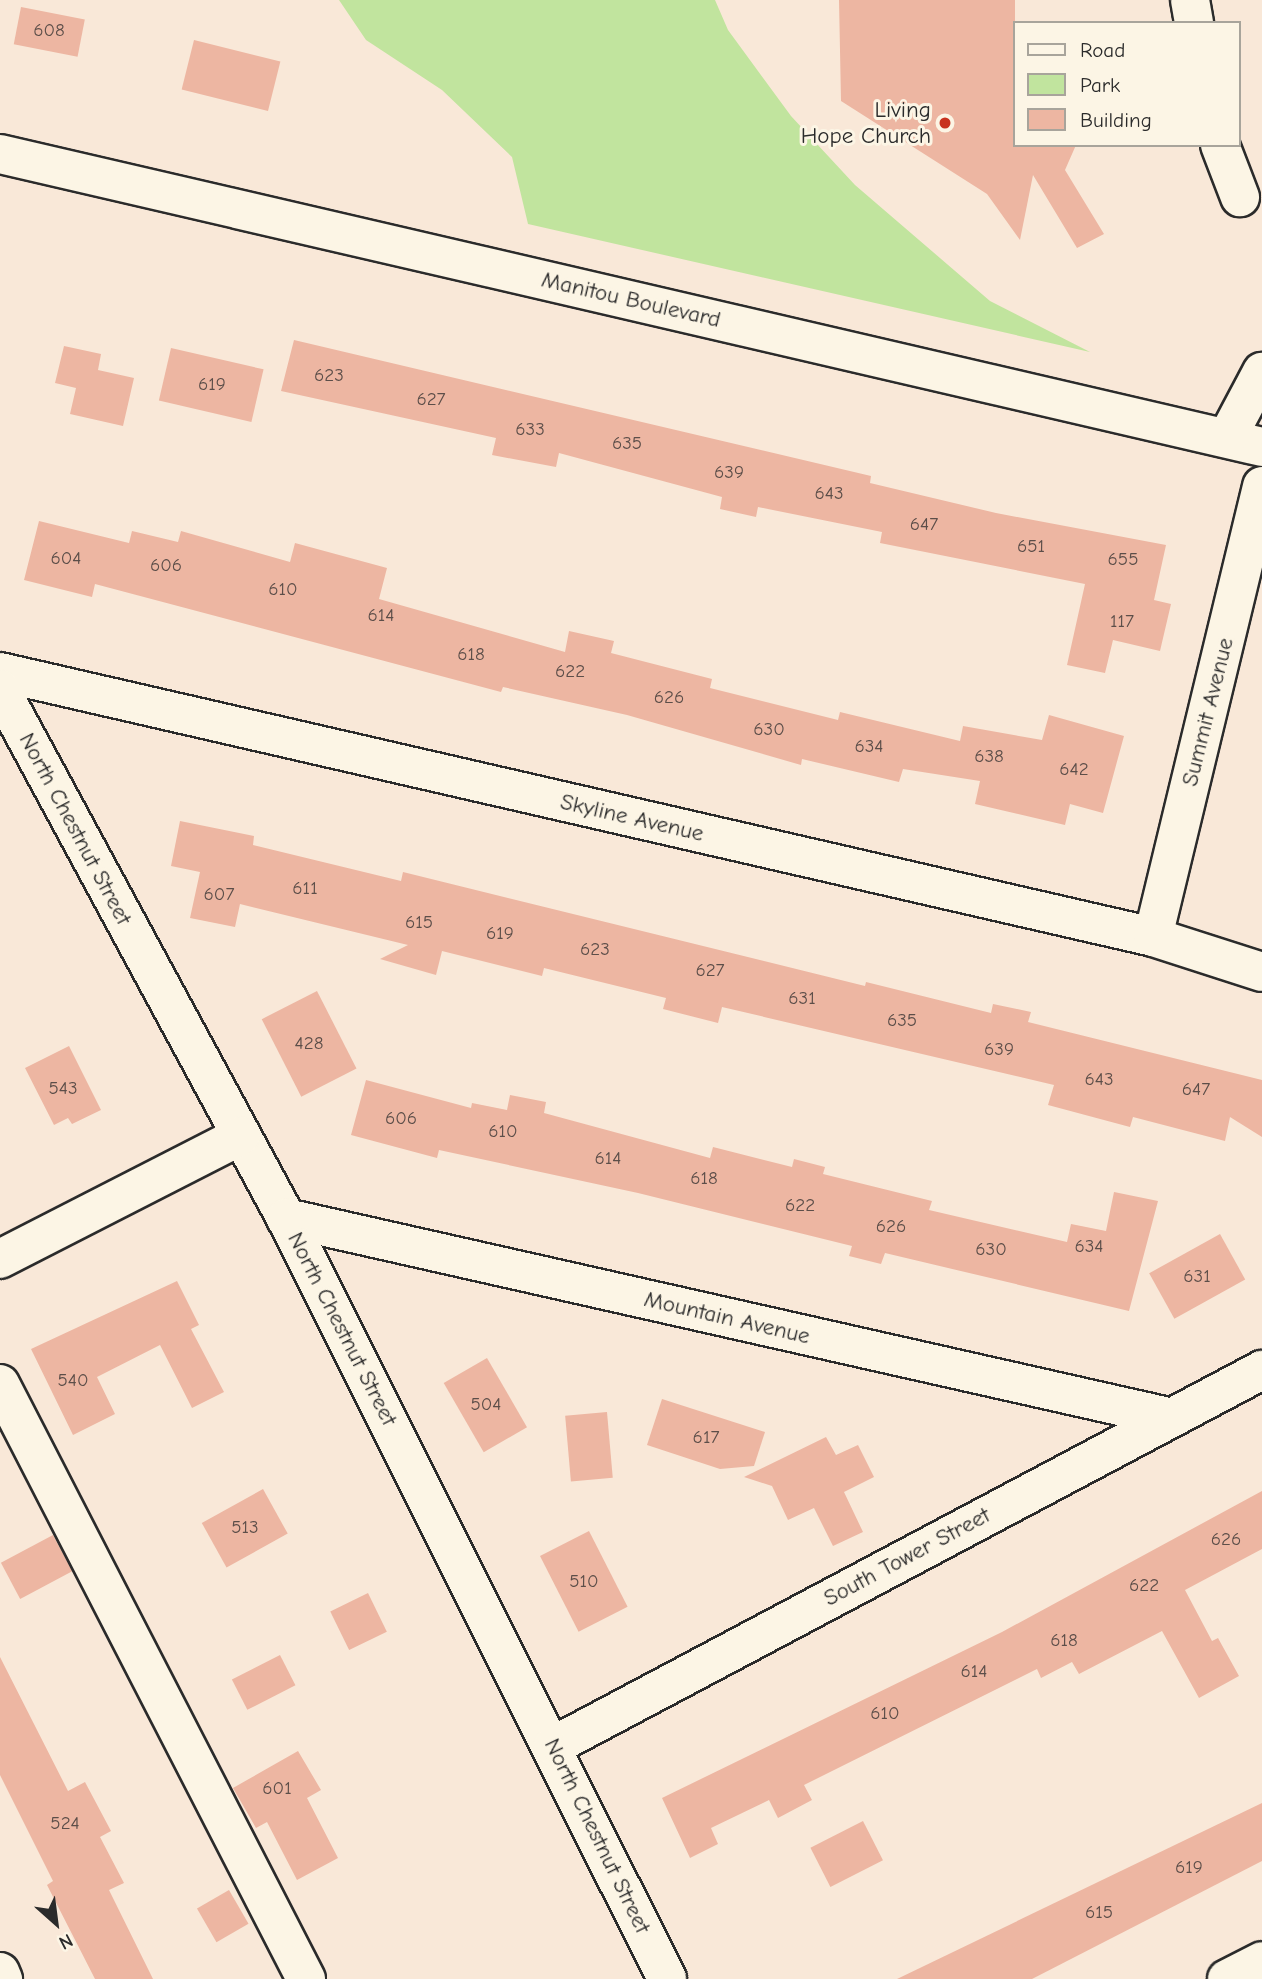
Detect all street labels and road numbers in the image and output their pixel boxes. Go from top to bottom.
street label: Manitou Boulevard [539,266,723,334]
street label: Summit Avenue [1176,635,1240,789]
street label: North Chestnut Street [13,728,137,930]
street label: Skyline Avenue [558,788,706,848]
street label: North Chestnut Street [281,1228,403,1430]
street label: Mountain Avenue [641,1286,813,1350]
street label: South Tower Street [819,1502,995,1612]
street label: North Chestnut Street [538,1734,656,1938]

